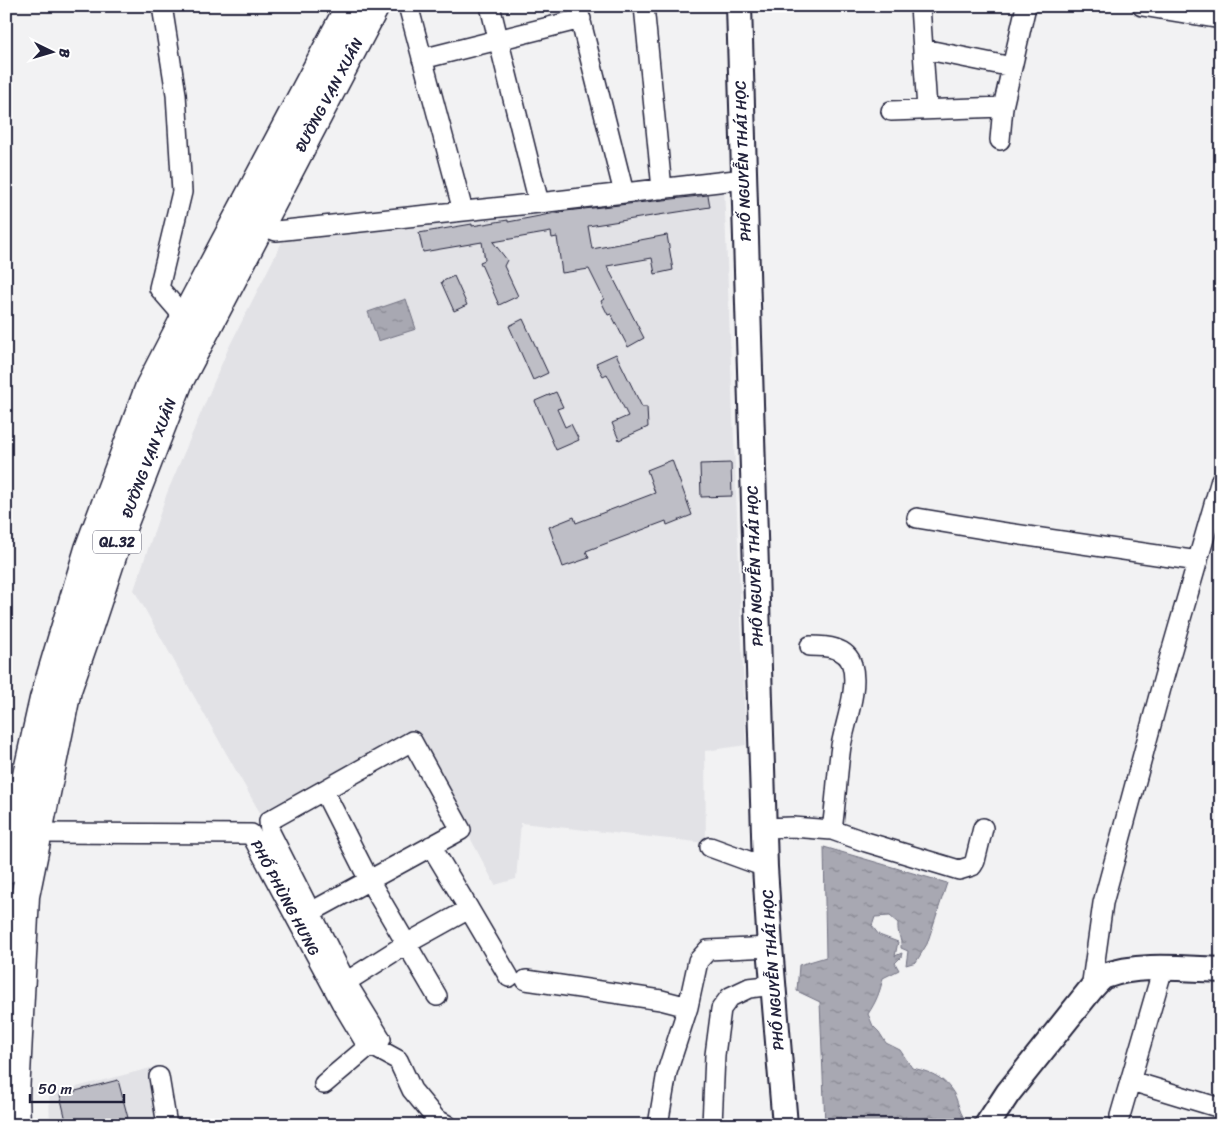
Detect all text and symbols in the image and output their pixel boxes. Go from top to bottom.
north arrow [28,28,78,78]
street label: ĐƯỜNG VẠN XUÂN [288,33,370,157]
text: B [52,48,77,59]
street label: PHỐ NGUYỄN THÁI HỌC [727,79,759,242]
street label: ĐƯỜNG VẠN XUÂN [114,394,184,522]
street label: PHỐ NGUYỄN THÁI HỌC [739,484,771,647]
road number: QL.32 [93,530,141,554]
street label: PHỐ PHÙNG HƯNG [243,835,327,961]
street label: PHỐ NGUYỄN THÁI HỌC [754,888,792,1051]
scale bar [30,1071,124,1103]
text: 50 m [38,1076,73,1102]

